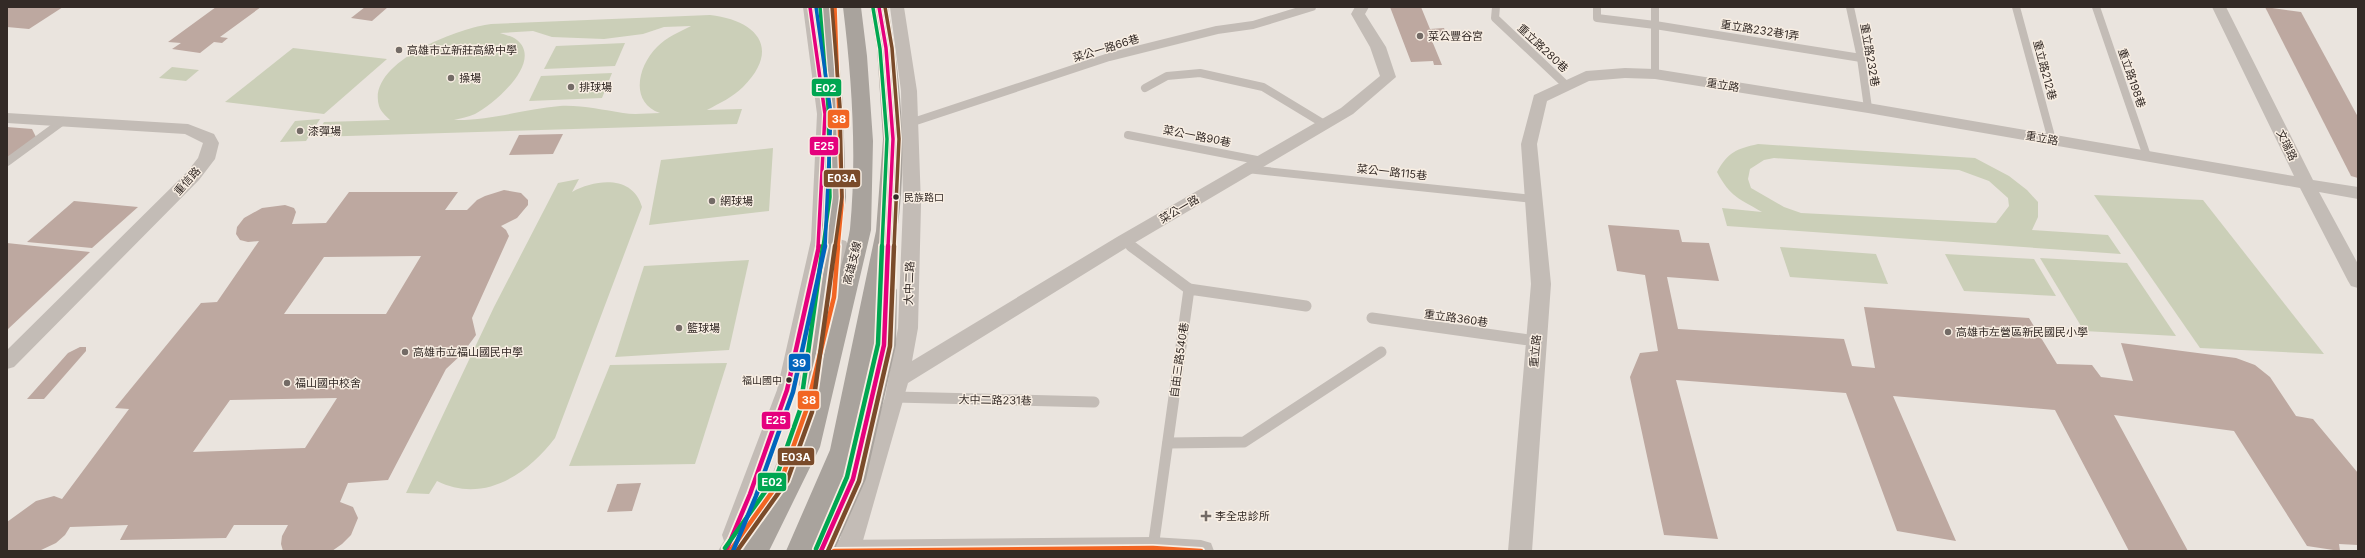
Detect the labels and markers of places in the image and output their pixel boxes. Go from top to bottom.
place label: 菜公豐谷宮 [1428,29,1483,43]
marker: 菜公豐谷宮 [1415,31,1425,41]
place label: 高雄市立新莊高級中學 [407,43,517,57]
marker: 高雄市立新莊高級中學 [394,45,404,55]
place label: 操場 [459,71,481,85]
marker: 操場 [446,73,456,83]
place label: 排球場 [579,80,612,94]
marker: 排球場 [566,82,576,92]
place label: 漆彈場 [308,124,341,138]
marker: 漆彈場 [295,126,305,136]
place label: 民族路口 [904,191,944,203]
marker: 民族路口 [891,192,901,202]
place label: 網球場 [720,194,753,208]
marker: 網球場 [707,196,717,206]
place label: 籃球場 [687,321,720,335]
marker: 籃球場 [674,323,684,333]
place label: 高雄市左營區新民國民小學 [1956,325,2088,339]
marker: 高雄市左營區新民國民小學 [1943,327,1953,337]
place label: 高雄市立福山國民中學 [413,345,523,359]
marker: 高雄市立福山國民中學 [400,347,410,357]
place label: 福山國中 [742,374,782,386]
marker: 福山國中 [784,375,794,385]
place label: 福山國中校舍 [295,376,361,390]
marker: 福山國中校舍 [282,378,292,388]
place label: 李全忠診所 [1215,509,1270,523]
marker: 李全忠診所 [1200,510,1212,522]

